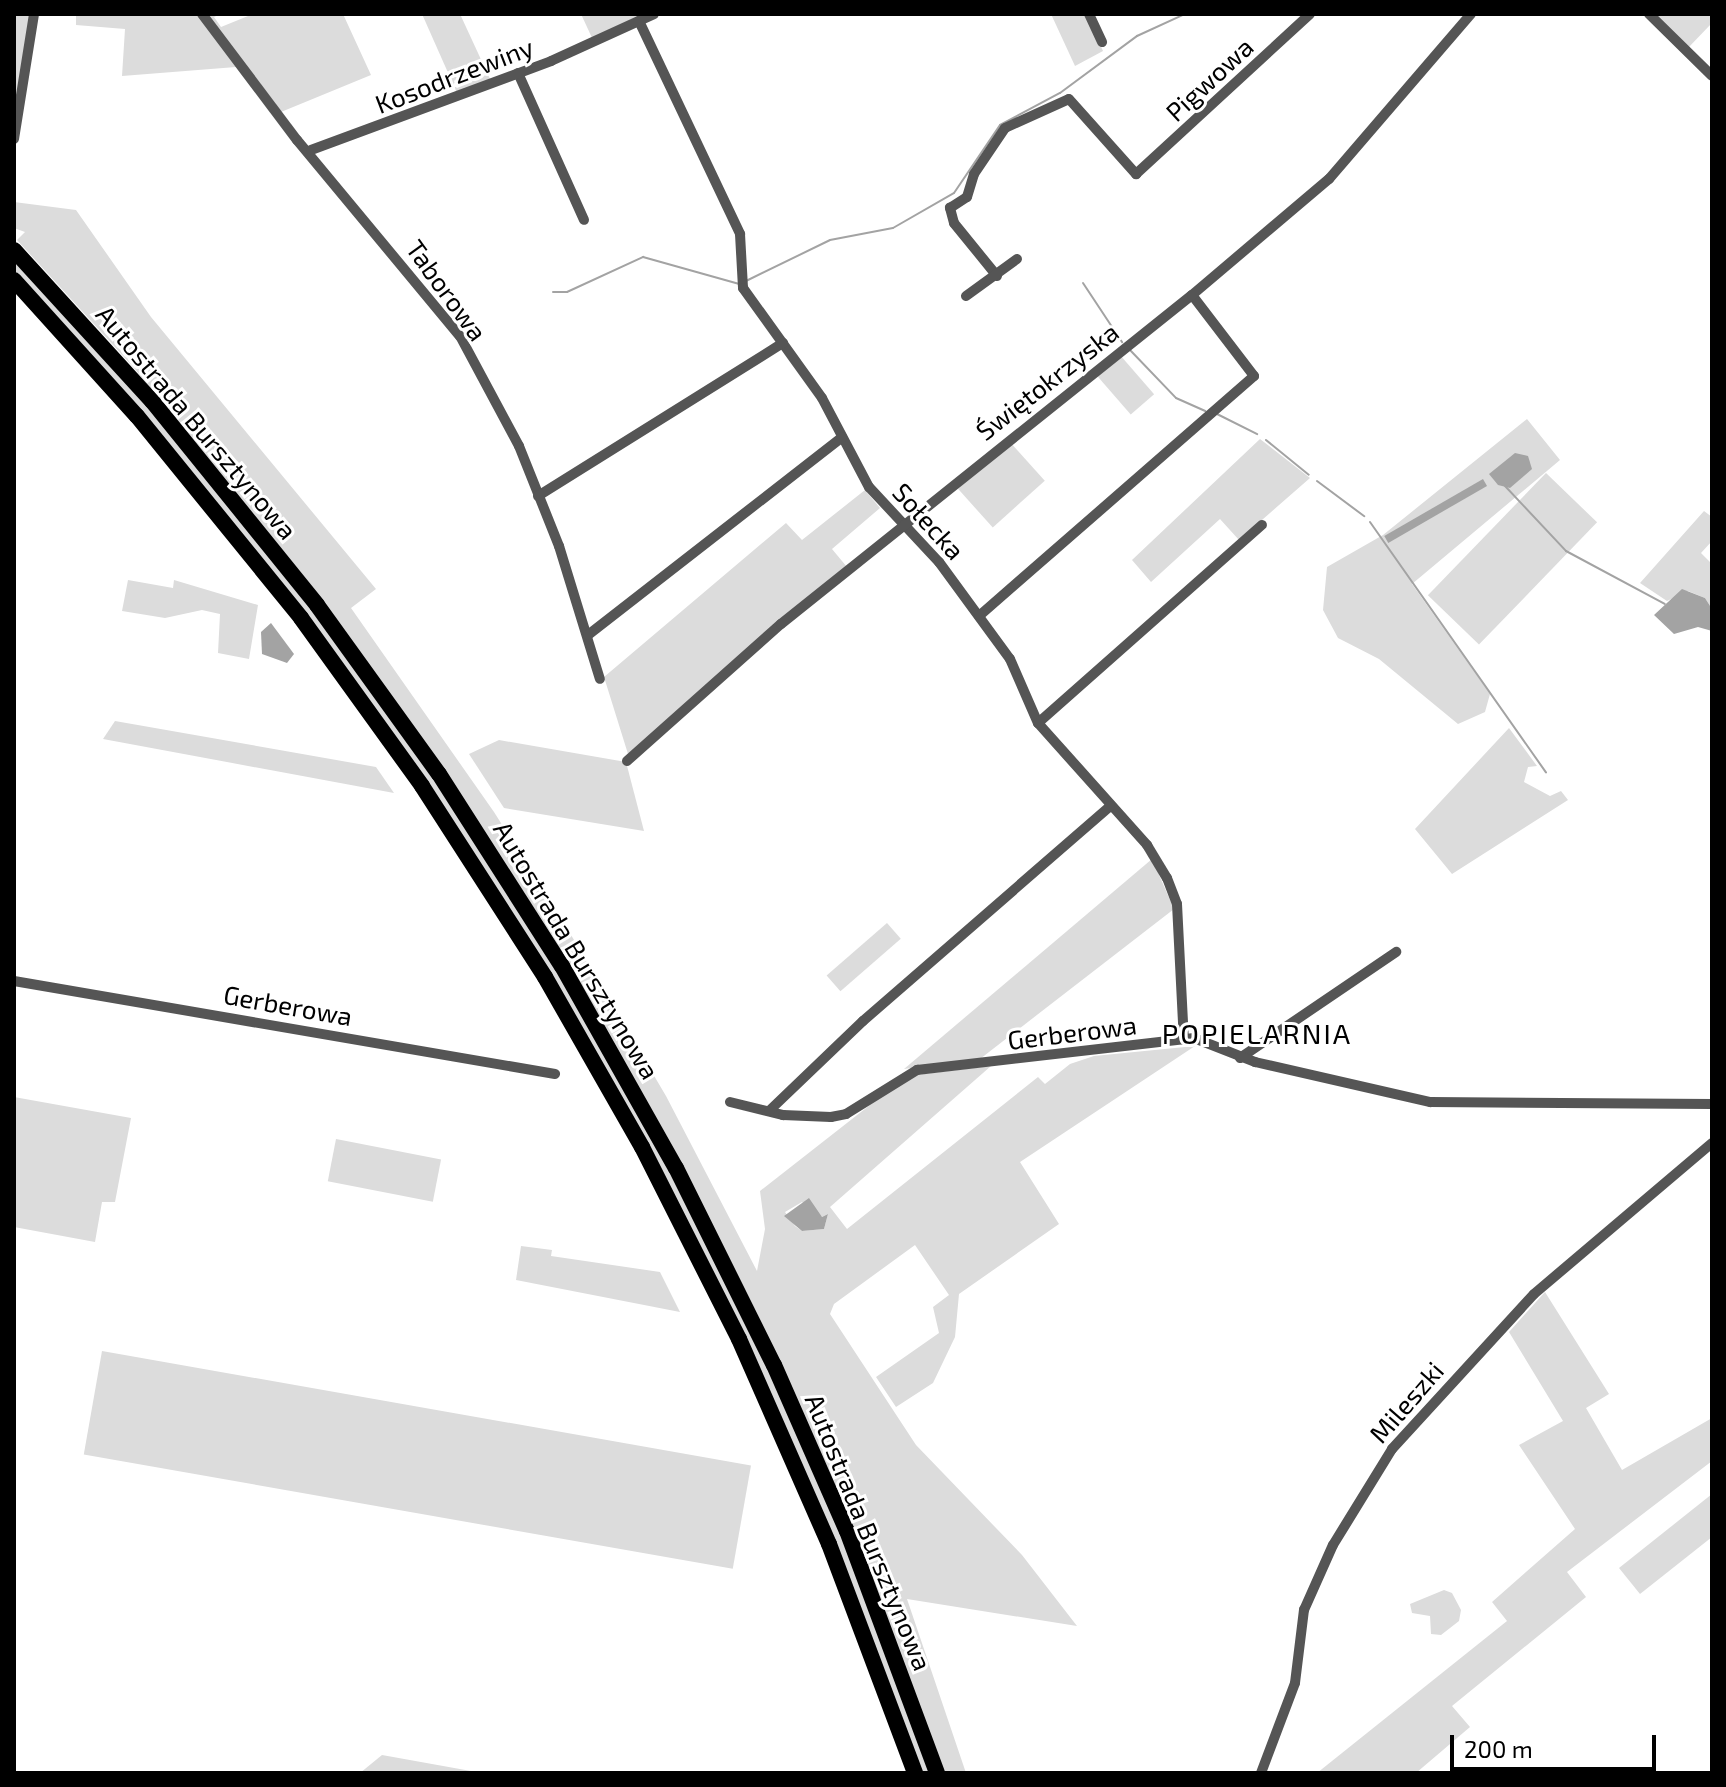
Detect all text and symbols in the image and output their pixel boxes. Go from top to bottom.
street label: Kosodrzewiny [370,31,538,119]
street label: Pigwowa [1159,31,1259,127]
street label: Taborowa [400,234,494,346]
street label: Autostrada Bursztynowa [90,299,304,545]
street label: Świętokrzyska [969,316,1125,446]
street label: Sołecka [887,476,971,566]
street label: Autostrada Bursztynowa [488,815,666,1085]
street label: Gerberowa [221,978,355,1032]
street label: Gerberowa [1006,1009,1138,1055]
district label: POPIELARNIA [1162,1016,1352,1050]
street label: Mileszki [1362,1355,1450,1449]
street label: Autostrada Bursztynowa [799,1389,939,1675]
scale bar [1454,1719,1660,1769]
text: 200 m [1464,1734,1533,1763]

